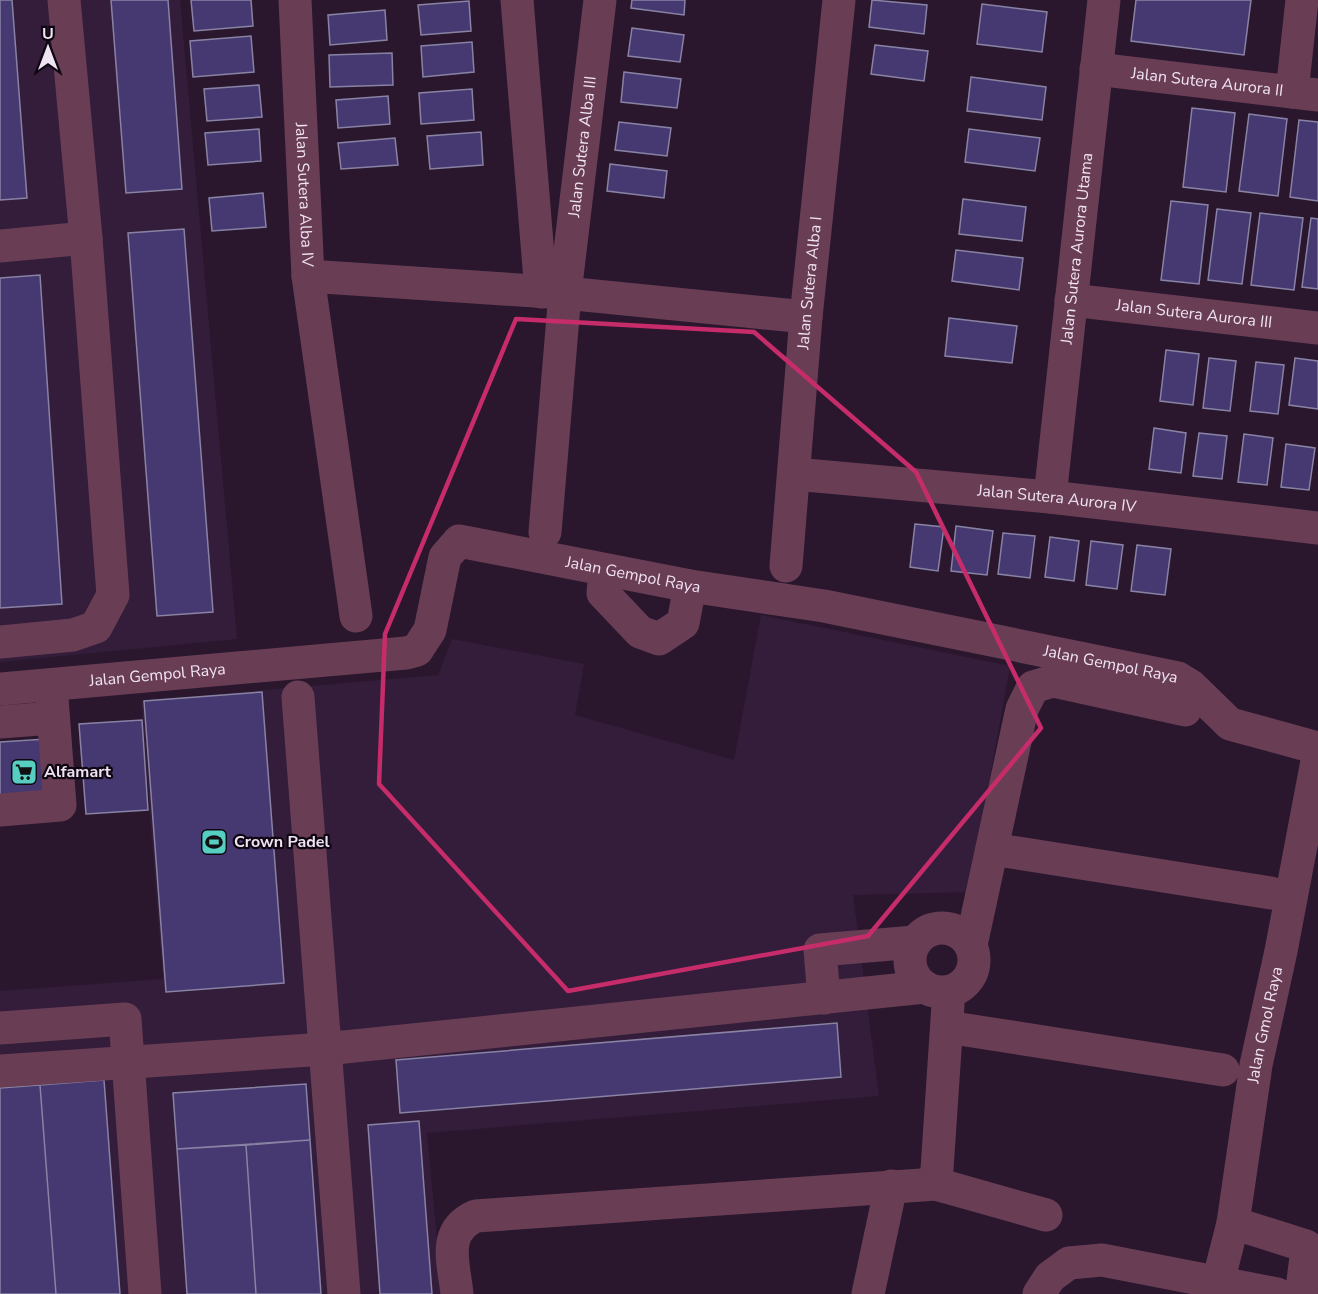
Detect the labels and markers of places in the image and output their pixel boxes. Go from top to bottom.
supermarket icon: Alfamart [9,757,39,787]
place label: Alfamart [44,761,112,783]
sports icon: Crown Padel [199,827,229,857]
place label: Crown Padel [234,831,330,853]

